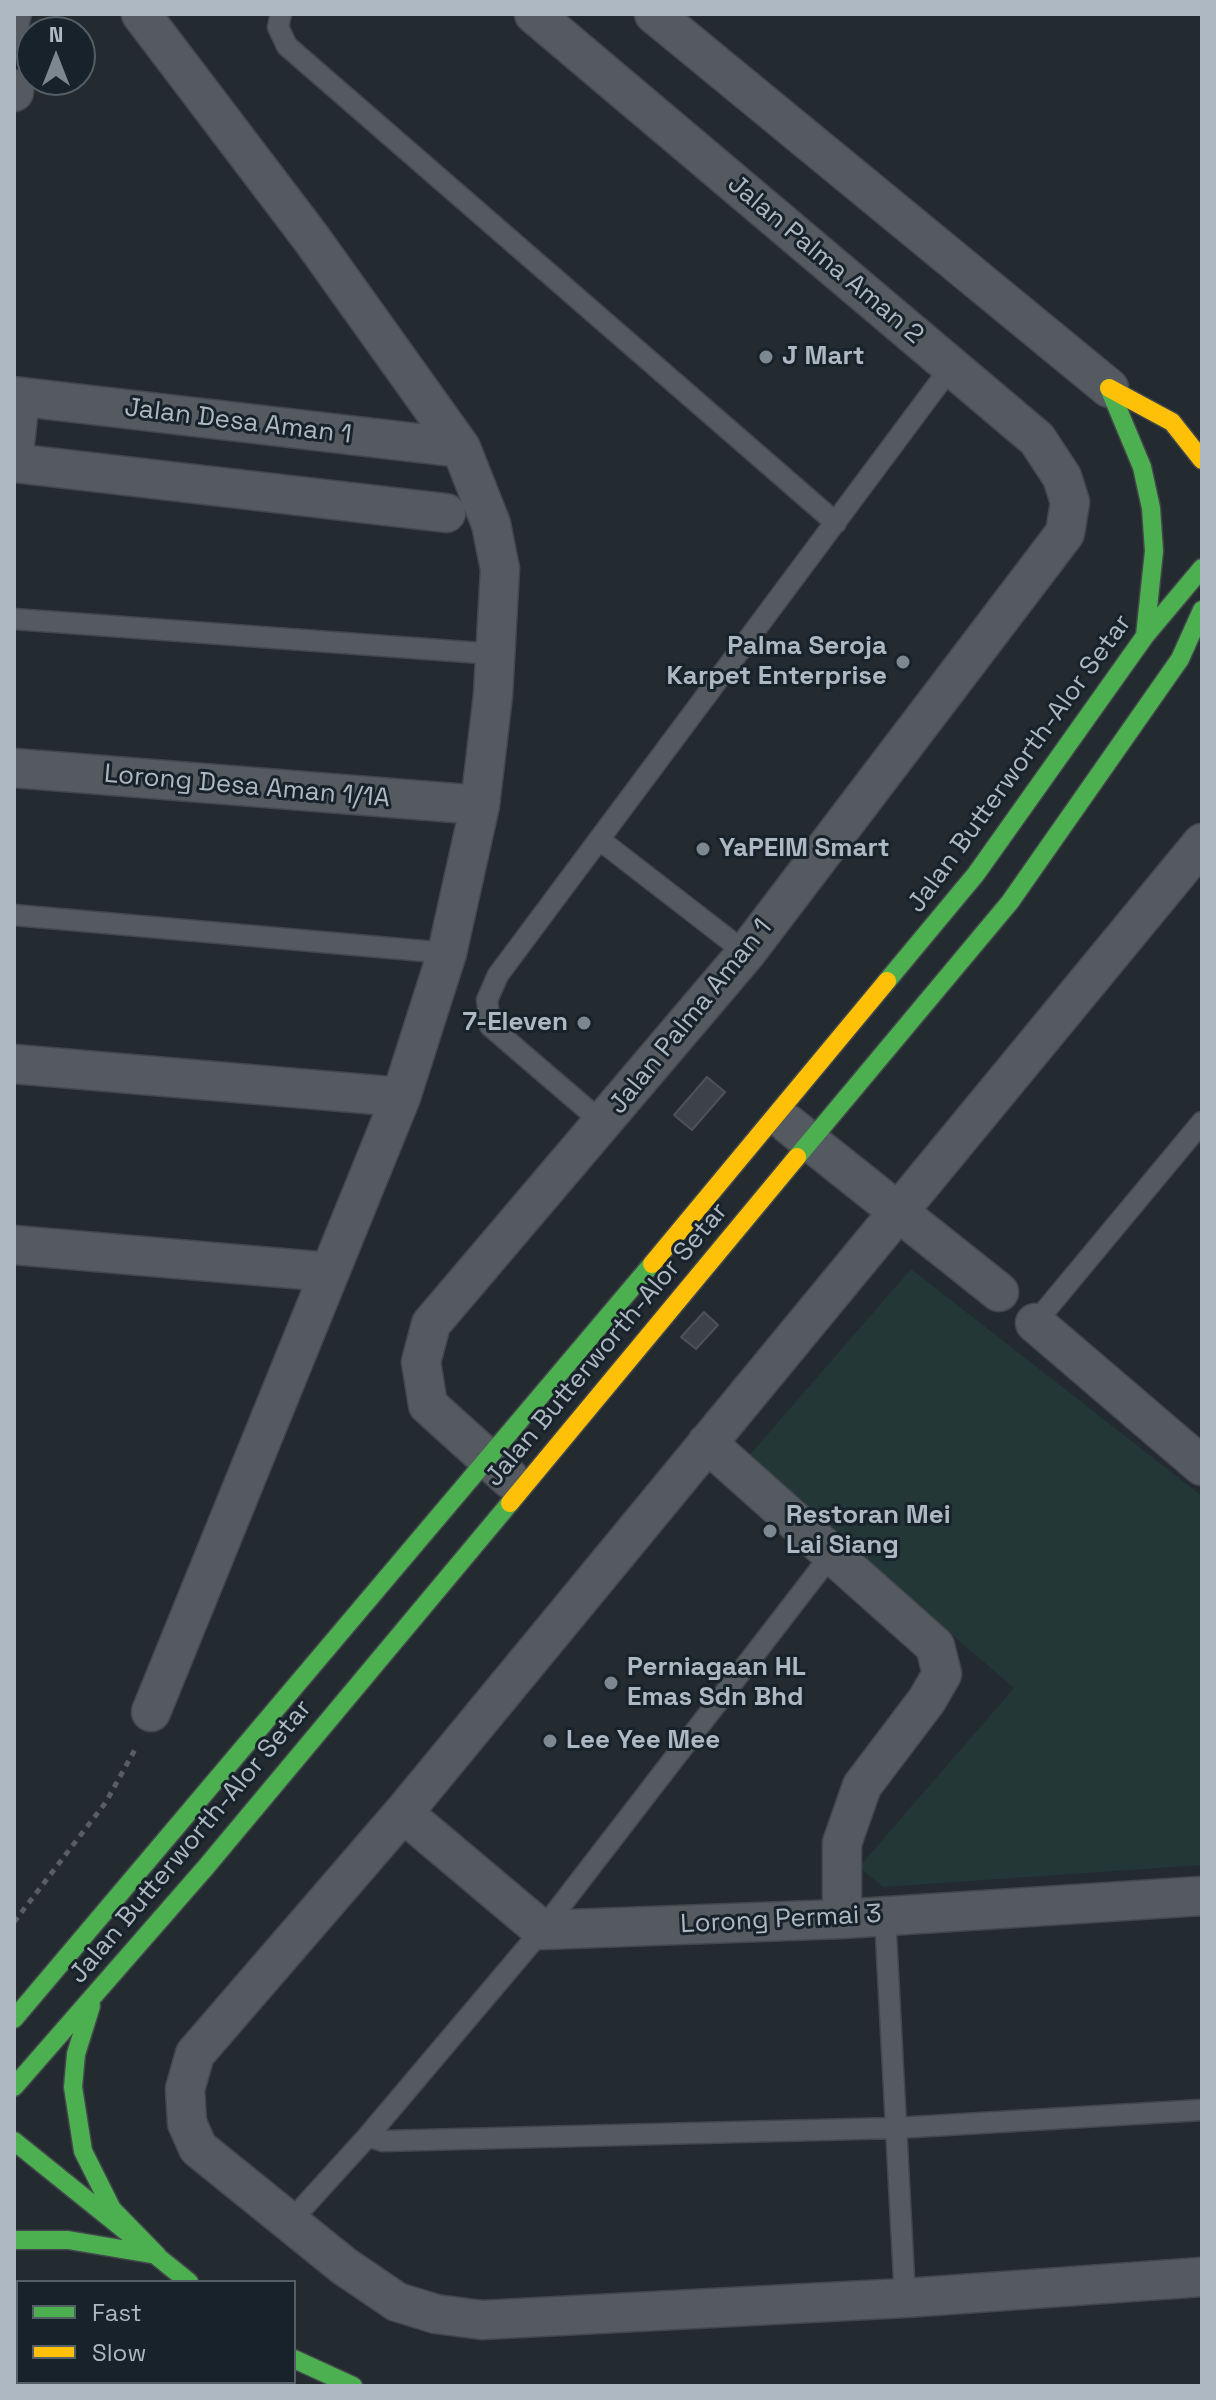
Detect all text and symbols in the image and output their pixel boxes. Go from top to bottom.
north arrow [16,16,96,96]
text: N [49,20,63,48]
street label: Jalan Palma Aman 2 [721,169,929,351]
place label: J Mart [782,341,865,373]
marker: J Mart [757,348,775,366]
street label: Jalan Desa Aman 1 [123,393,353,451]
street label: Jalan Butterworth-Alor Setar [901,609,1139,919]
place label: Palma Seroja Karpet Enterprise [667,631,887,692]
marker: Palma Seroja Karpet Enterprise [894,653,912,671]
street label: Lorong Desa Aman 1/1A [103,759,391,815]
place label: YaPEIM Smart [719,833,890,865]
marker: YaPEIM Smart [694,840,712,858]
street label: Jalan Palma Aman 1 [603,913,779,1121]
place label: 7-Eleven [463,1007,568,1039]
marker: 7-Eleven [575,1014,593,1032]
street label: Jalan Butterworth-Alor Setar [479,1197,735,1493]
place label: Restoran Mei Lai Siang [786,1500,951,1562]
marker: Restoran Mei Lai Siang [761,1522,779,1540]
place label: Perniagaan HL Emas Sdn Bhd [627,1652,806,1714]
marker: Perniagaan HL Emas Sdn Bhd [602,1674,620,1692]
street label: Jalan Butterworth-Alor Setar [63,1694,319,1990]
place label: Lee Yee Mee [566,1725,720,1757]
marker: Lee Yee Mee [541,1732,559,1750]
street label: Lorong Permai 3 [680,1899,882,1941]
legend [16,2280,296,2384]
text: Fast [92,2297,142,2328]
text: Slow [92,2337,146,2368]

